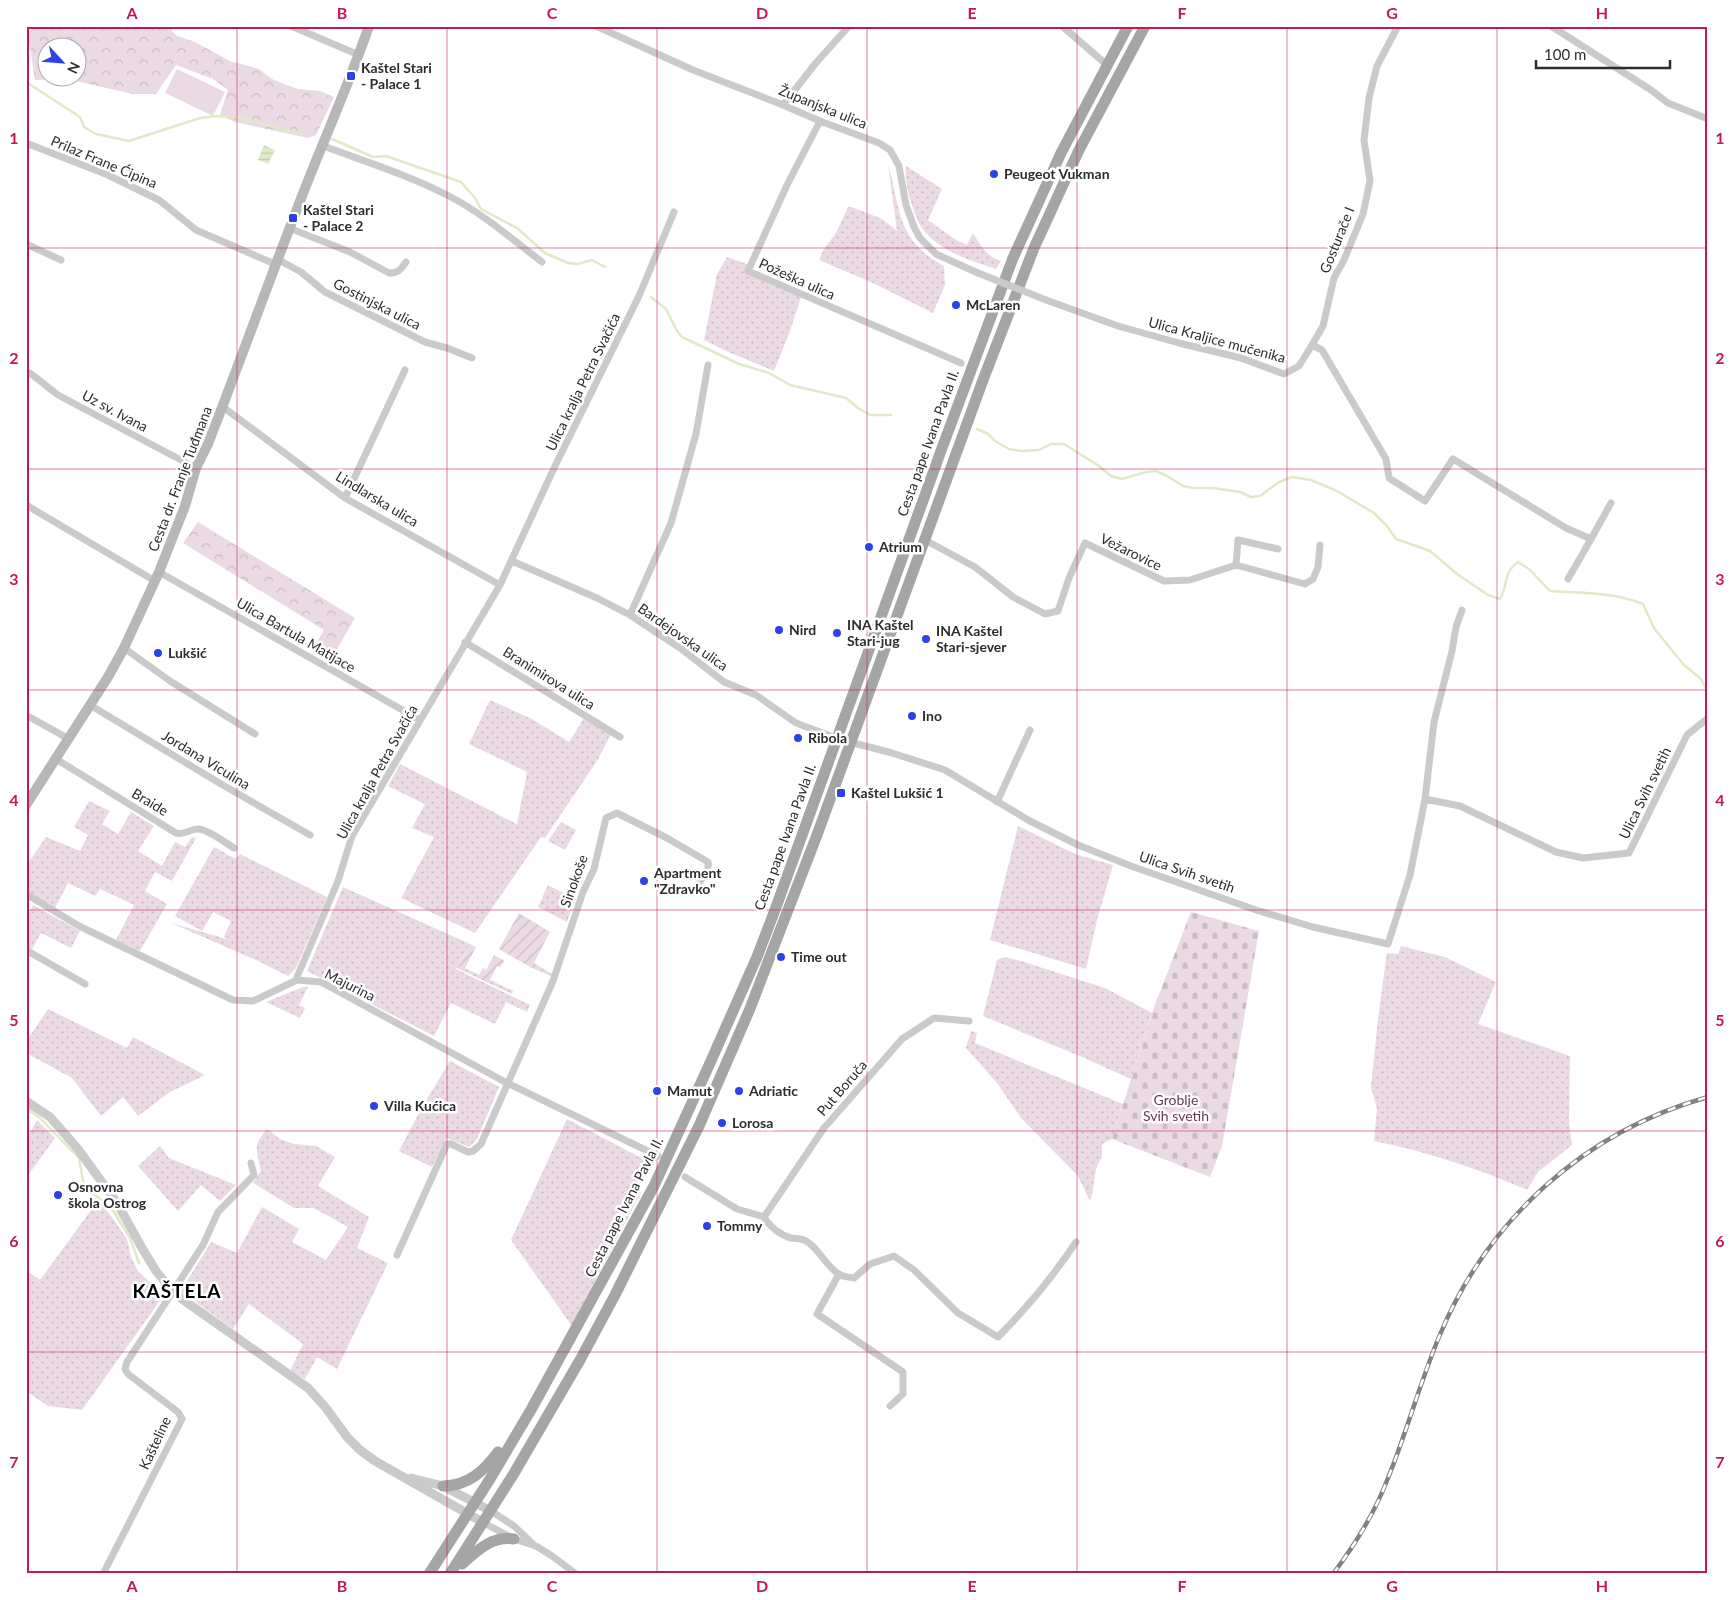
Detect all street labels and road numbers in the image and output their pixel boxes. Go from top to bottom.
street label: Županjska ulica [777,81,870,132]
street label: Prilaz Frane Ćipina [49,132,160,192]
street label: Gosturače I [1315,204,1358,276]
street label: Požeška ulica [757,254,838,303]
street label: Gostinjska ulica [331,274,424,333]
street label: Ulica kralja Petra Svačića [542,310,623,453]
street label: Ulica Kraljice mučenika [1147,313,1288,366]
street label: Cesta pape Ivana Pavla II. [893,367,962,519]
street label: Uz sv. Ivana [79,386,151,435]
street label: Cesta dr. Franje Tuđmana [144,404,215,554]
street label: Lindlarska ulica [333,467,422,530]
street label: Vežarovice [1098,529,1165,574]
street label: Ulica Bartula Matijace [234,594,359,675]
street label: Bardejovska ulica [635,599,732,674]
street label: Branimirova ulica [500,643,598,713]
street label: Ulica kralja Petra Svačića [332,701,421,842]
street label: Jordana Viculina [159,727,253,793]
street label: Ulica Svih svetih [1615,744,1674,841]
street label: Cesta pape Ivana Pavla II. [750,761,819,913]
street label: Braide [129,784,172,819]
street label: Ulica Svih svetih [1137,847,1237,896]
street label: Sinokoše [556,852,591,909]
street label: Majurina [322,965,378,1004]
street label: Put Boruča [813,1056,870,1119]
street label: Cesta pape Ivana Pavla II. [581,1134,666,1280]
street label: Kašteline [135,1414,174,1472]

